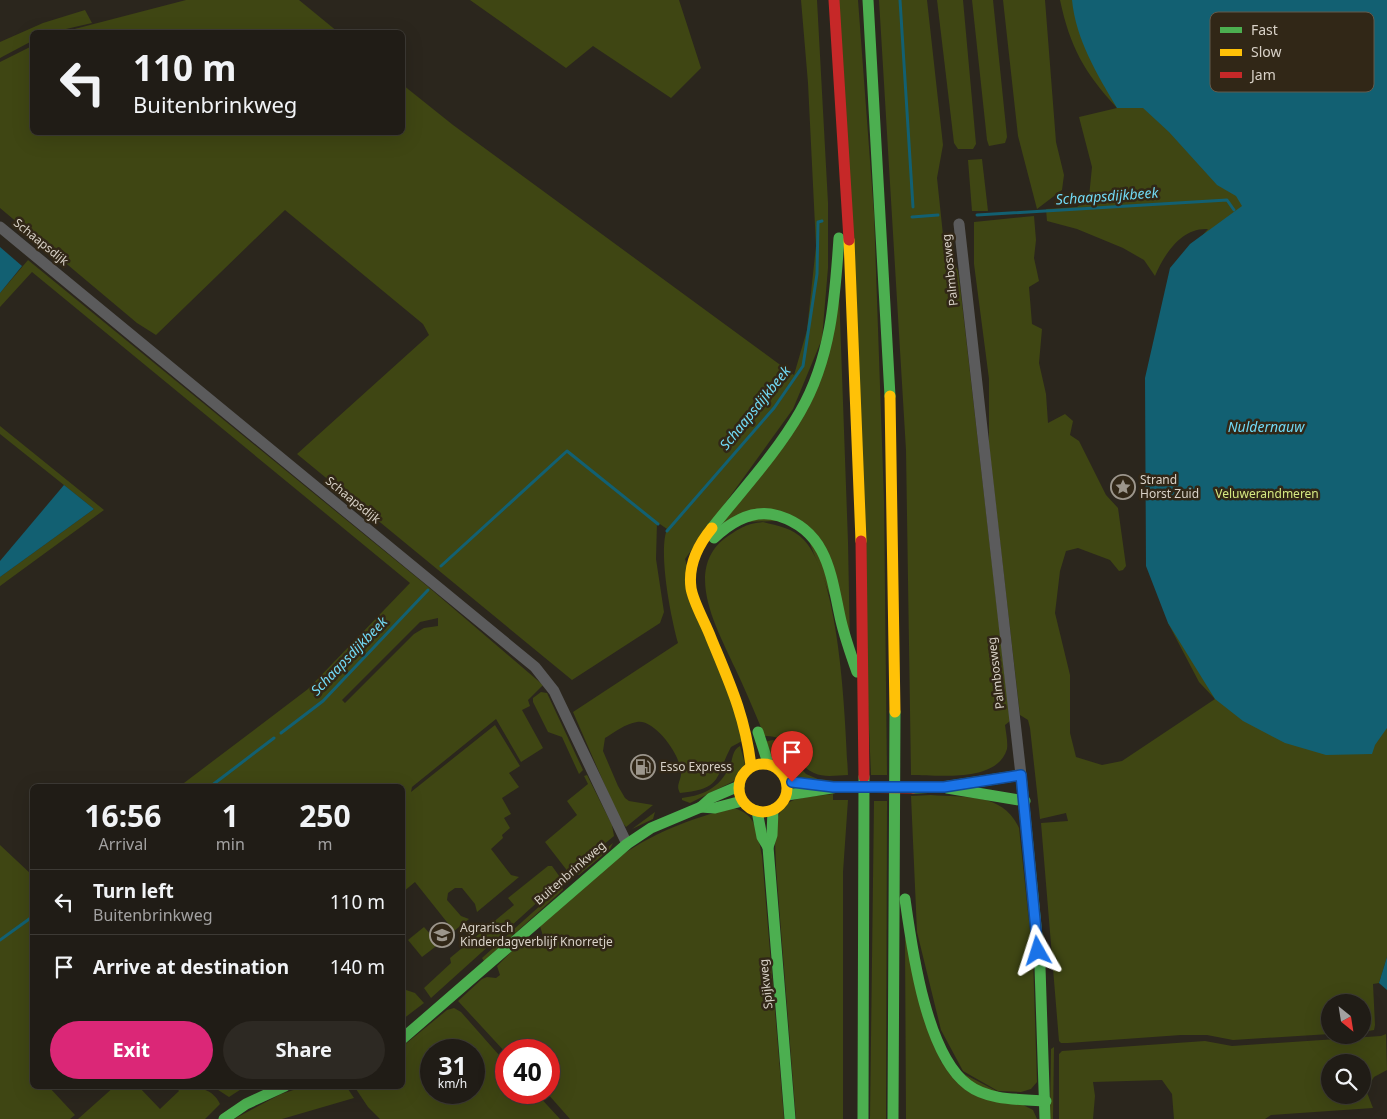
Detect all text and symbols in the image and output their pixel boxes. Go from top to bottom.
legend [1210,12,1374,92]
text: Fast [1251,20,1278,39]
text: Slow [1251,42,1282,61]
text: 110 m [133,44,236,91]
icon: left [50,50,115,115]
text: Jam [1249,65,1276,84]
text: Buitenbrinkweg [133,89,297,119]
water label: Schaapsdijkbeek [1055,182,1160,209]
street label: Schaapsdijk [10,214,73,269]
street label: Palmbosweg [937,233,962,307]
water label: Schaapsdijkbeek [715,361,795,454]
water label: Nuldernauw [1228,417,1305,436]
place label: Strand Horst Zuid [1140,471,1199,502]
street label: Schaapsdijk [322,472,385,527]
place icon: Strand Horst Zuid [1110,474,1136,500]
park label: Veluwerandmeren [1215,485,1319,502]
water label: Schaapsdijkbeek [306,611,392,699]
street label: Palmbosweg [983,636,1008,710]
pin [771,731,813,782]
icon: arrive [778,738,806,766]
fuel station icon: Esso Express [630,754,656,780]
place label: Esso Express [660,758,732,775]
text: 16:56 [84,795,161,836]
text: 1 [222,795,239,836]
text: 250 [299,795,351,836]
text: Arrival [98,833,147,855]
text: min [216,833,245,855]
text: m [317,833,332,855]
street label: Buitenbrinkweg [530,837,609,908]
text: Turn left [93,878,174,904]
icon: left [50,888,78,916]
text: 110 m [330,889,385,915]
text: Buitenbrinkweg [93,904,213,926]
place label: Agrarisch Kinderdagverblijf Knorretje [460,919,613,950]
school or university icon: Agrarisch Kinderdagverblijf Knorretje [429,922,455,948]
position arrow [1011,924,1063,976]
icon: arrive [50,953,78,981]
text: Arrive at destination [93,954,289,980]
text: 140 m [330,954,385,980]
street label: Spijkweg [754,958,777,1010]
north arrow [1321,994,1371,1044]
map controls [1321,994,1371,1104]
button: Exit [50,1021,213,1079]
button: Share [223,1021,385,1079]
speed limit sign: 40 [495,1039,560,1104]
text: 31 [438,1048,467,1082]
button: search [1321,1054,1371,1104]
text: km/h [438,1075,467,1092]

